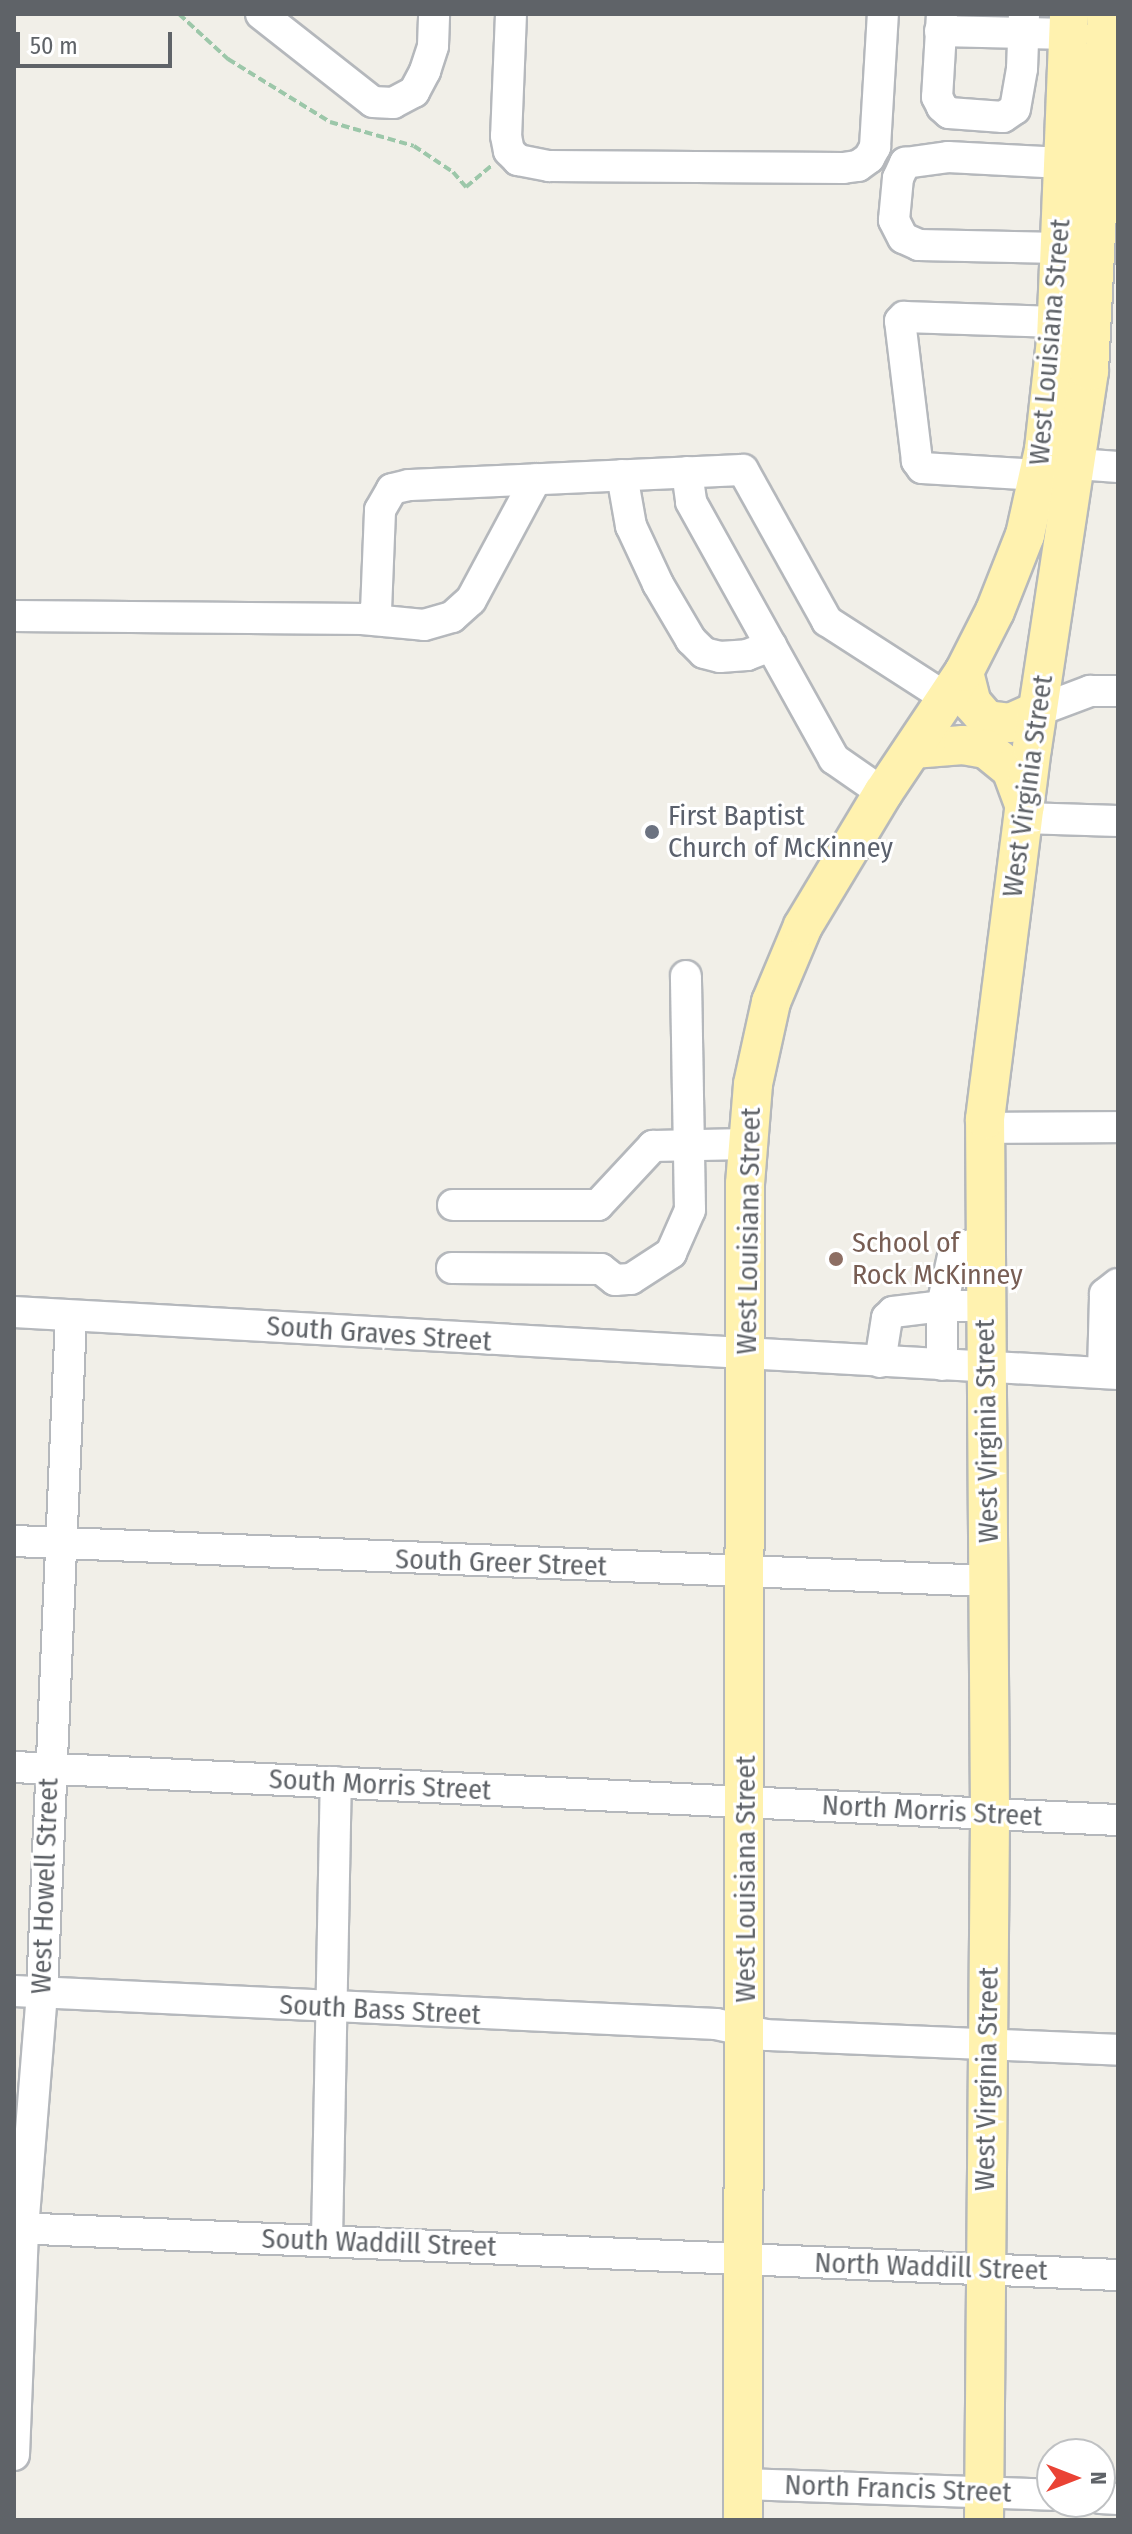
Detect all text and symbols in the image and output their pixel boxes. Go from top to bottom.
scale bar [20,16,176,66]
text: 50 m [30,32,78,60]
street label: West Louisiana Street [1022,217,1078,467]
street label: West Virginia Street [996,673,1060,899]
place label: First Baptist Church of McKinney [668,799,893,865]
marker: First Baptist Church of McKinney [643,823,661,841]
street label: West Louisiana Street [730,1107,768,1355]
place label: School of Rock McKinney [852,1226,1023,1292]
marker: School of Rock McKinney [827,1250,845,1268]
street label: South Graves Street [265,1309,493,1359]
street label: West Virginia Street [968,1319,1006,1543]
street label: South Greer Street [395,1543,607,1583]
street label: West Louisiana Street [729,1755,763,2003]
street label: South Morris Street [268,1762,492,1808]
street label: West Howell Street [24,1777,66,1995]
street label: North Morris Street [821,1788,1043,1834]
street label: West Virginia Street [968,1967,1006,2191]
street label: South Bass Street [278,1988,482,2032]
street label: South Waddill Street [261,2222,497,2264]
street label: North Waddill Street [814,2246,1048,2288]
north arrow [1036,2438,1116,2518]
street label: North Francis Street [784,2468,1012,2510]
text: N [1085,2471,1112,2485]

